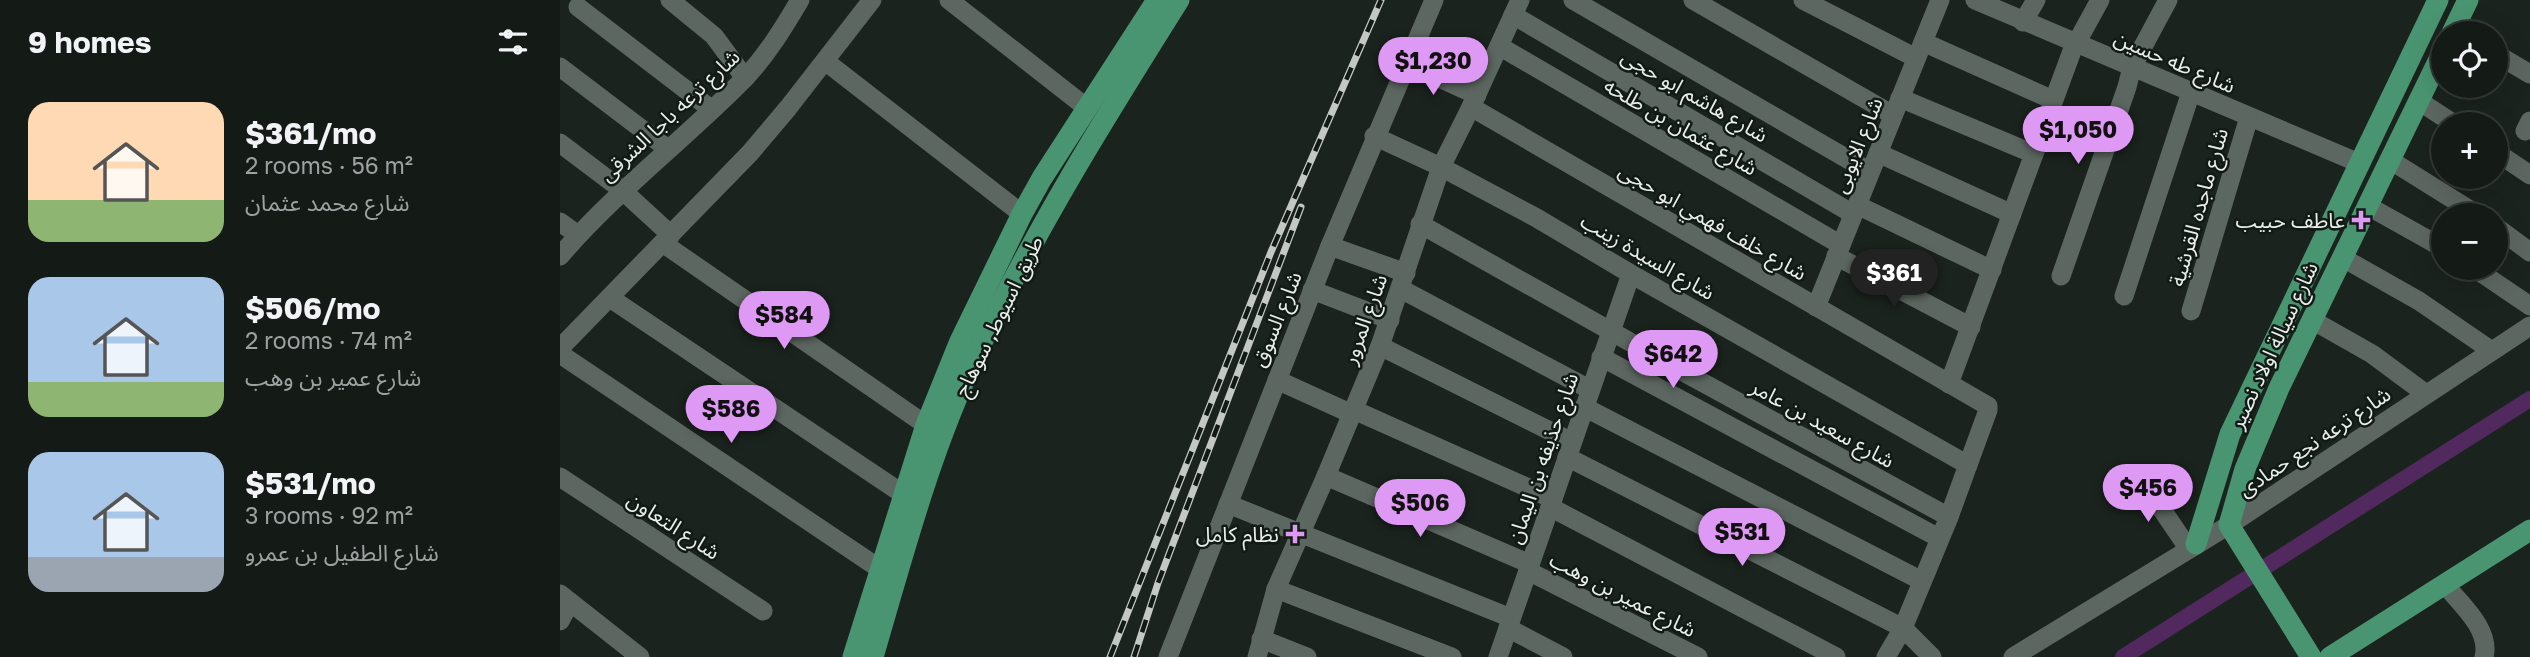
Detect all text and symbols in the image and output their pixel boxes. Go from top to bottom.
map controls [2431,21,2508,280]
button: locate [2431,21,2508,98]
icon: filters [494,23,532,61]
text: 9 homes [28,24,151,60]
street label: شارع طه حسين [2109,24,2240,101]
pin: $1,230 [1376,38,1490,97]
street label: شارع ترعه باجا الشرقى [593,43,747,189]
street label: شارع هاشم ابو حجى [1616,43,1773,150]
text: $1,230 [1394,46,1472,74]
street label: شارع عثمان بن طلحه [1598,72,1762,183]
street label: شارع الايوبى [1826,93,1891,198]
pin: $1,050 [2021,106,2135,166]
button: + [2431,112,2508,189]
text: $361/mo [245,115,377,151]
text: $1,050 [2039,115,2117,143]
street label: شارع ماجده القرشية [2163,125,2236,290]
icon: home [84,130,168,214]
text: 2 rooms · 56 m² [245,151,413,179]
street label: شارع خلف فهمي ابو حجى [1612,156,1812,289]
text: شارع محمد عثمان [245,188,409,216]
button: − [2431,203,2508,280]
street label: شارع السيدة زينب [1575,207,1720,308]
place label: عاطف حبيب [2235,207,2345,233]
marker: عاطف حبيب [2351,210,2371,230]
street label: طريق اسيوط, سوهاج [948,231,1051,402]
pin: $361 [1853,250,1935,309]
street label: شارع سيالة اولاد نصير [2223,257,2326,435]
text: $361 [1866,258,1922,286]
street label: شارع السوق [1245,267,1310,372]
street label: شارع المرور [1335,270,1395,370]
text: $506/mo [245,290,381,326]
pin: $584 [743,292,825,351]
text: $584 [755,300,813,328]
icon: home [84,305,168,389]
text: 2 rooms · 74 m² [245,326,412,354]
pin: $642 [1632,330,1714,390]
text: $642 [1644,339,1702,367]
text: شارع عمير بن وهب [245,363,421,391]
street label: شارع حذيفه بن اليمان [1501,369,1586,548]
street label: شارع سعيد بن عامر [1744,372,1899,476]
street label: شارع ترعه نجع حمادى [2233,380,2397,504]
pin: $586 [690,386,772,445]
text: $586 [702,394,760,422]
pin: $456 [2107,464,2189,524]
text: $531/mo [245,465,376,501]
text: $456 [2119,473,2177,501]
icon: home [84,480,168,564]
pin: $506 [1379,480,1461,539]
street label: شارع التعاون [621,485,725,567]
text: $506 [1391,488,1450,516]
text: 3 rooms · 92 m² [245,501,413,529]
pin: $531 [1701,508,1783,568]
text: $531 [1714,517,1770,545]
place label: نظام كامل [1196,521,1279,551]
marker: نظام كامل [1285,524,1305,544]
text: شارع الطفيل بن عمرو [245,538,439,566]
street label: شارع عمير بن وهب [1544,546,1701,645]

